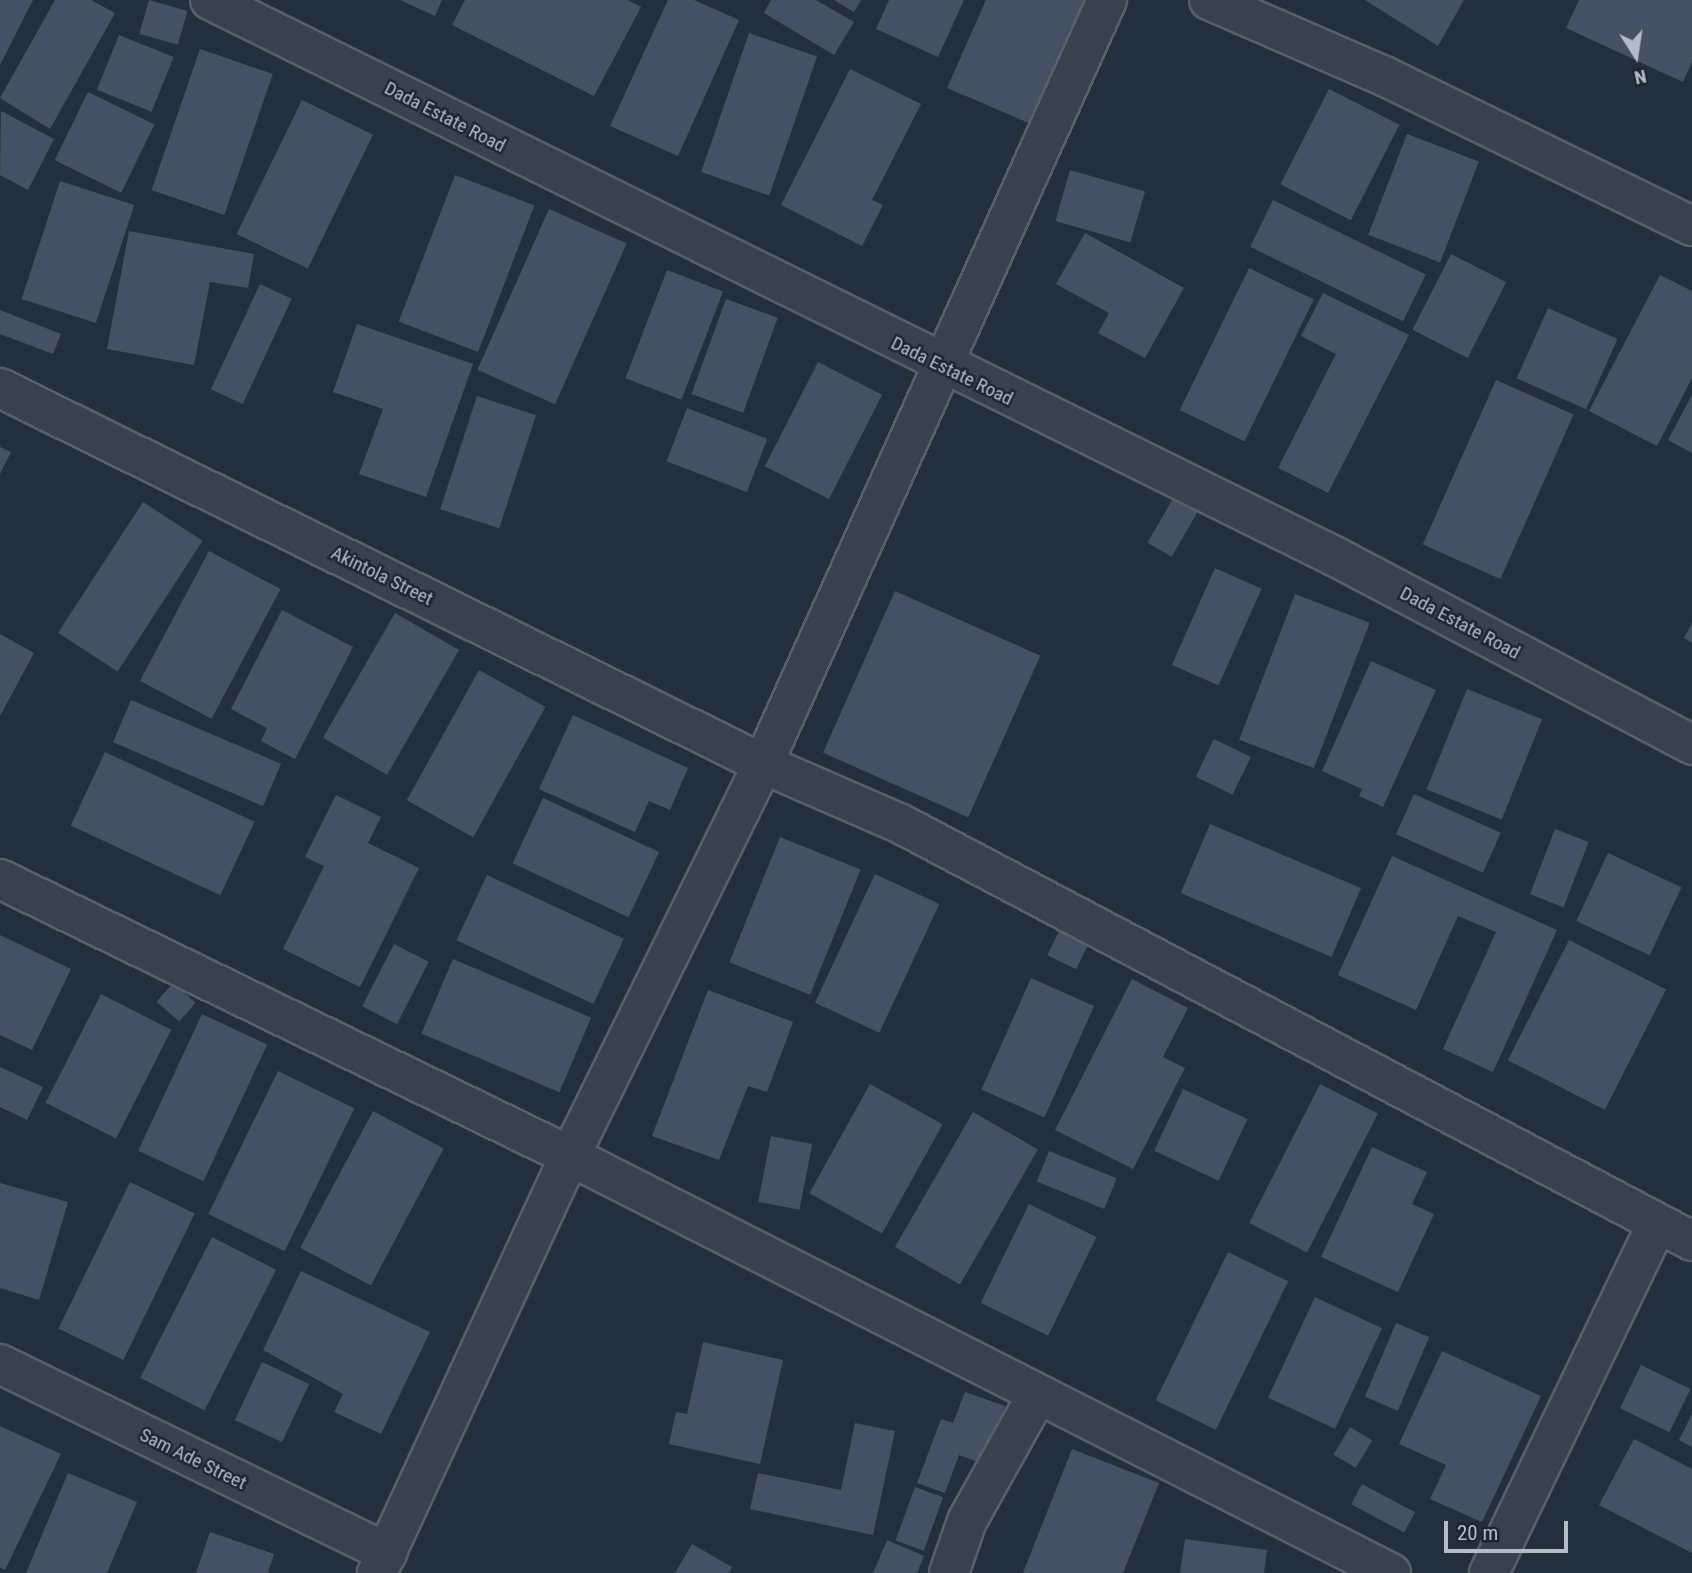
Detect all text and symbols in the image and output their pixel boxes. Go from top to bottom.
north arrow [1601,21,1671,91]
text: N [1632,65,1649,89]
street label: Dada Estate Road [381,77,509,157]
street label: Dada Estate Road [887,332,1017,410]
street label: Akintola Street [327,542,437,610]
street label: Dada Estate Road [1396,582,1524,664]
street label: Sam Ade Street [136,1423,250,1495]
scale bar [1447,1506,1571,1550]
text: 20 m [1457,1521,1498,1545]

